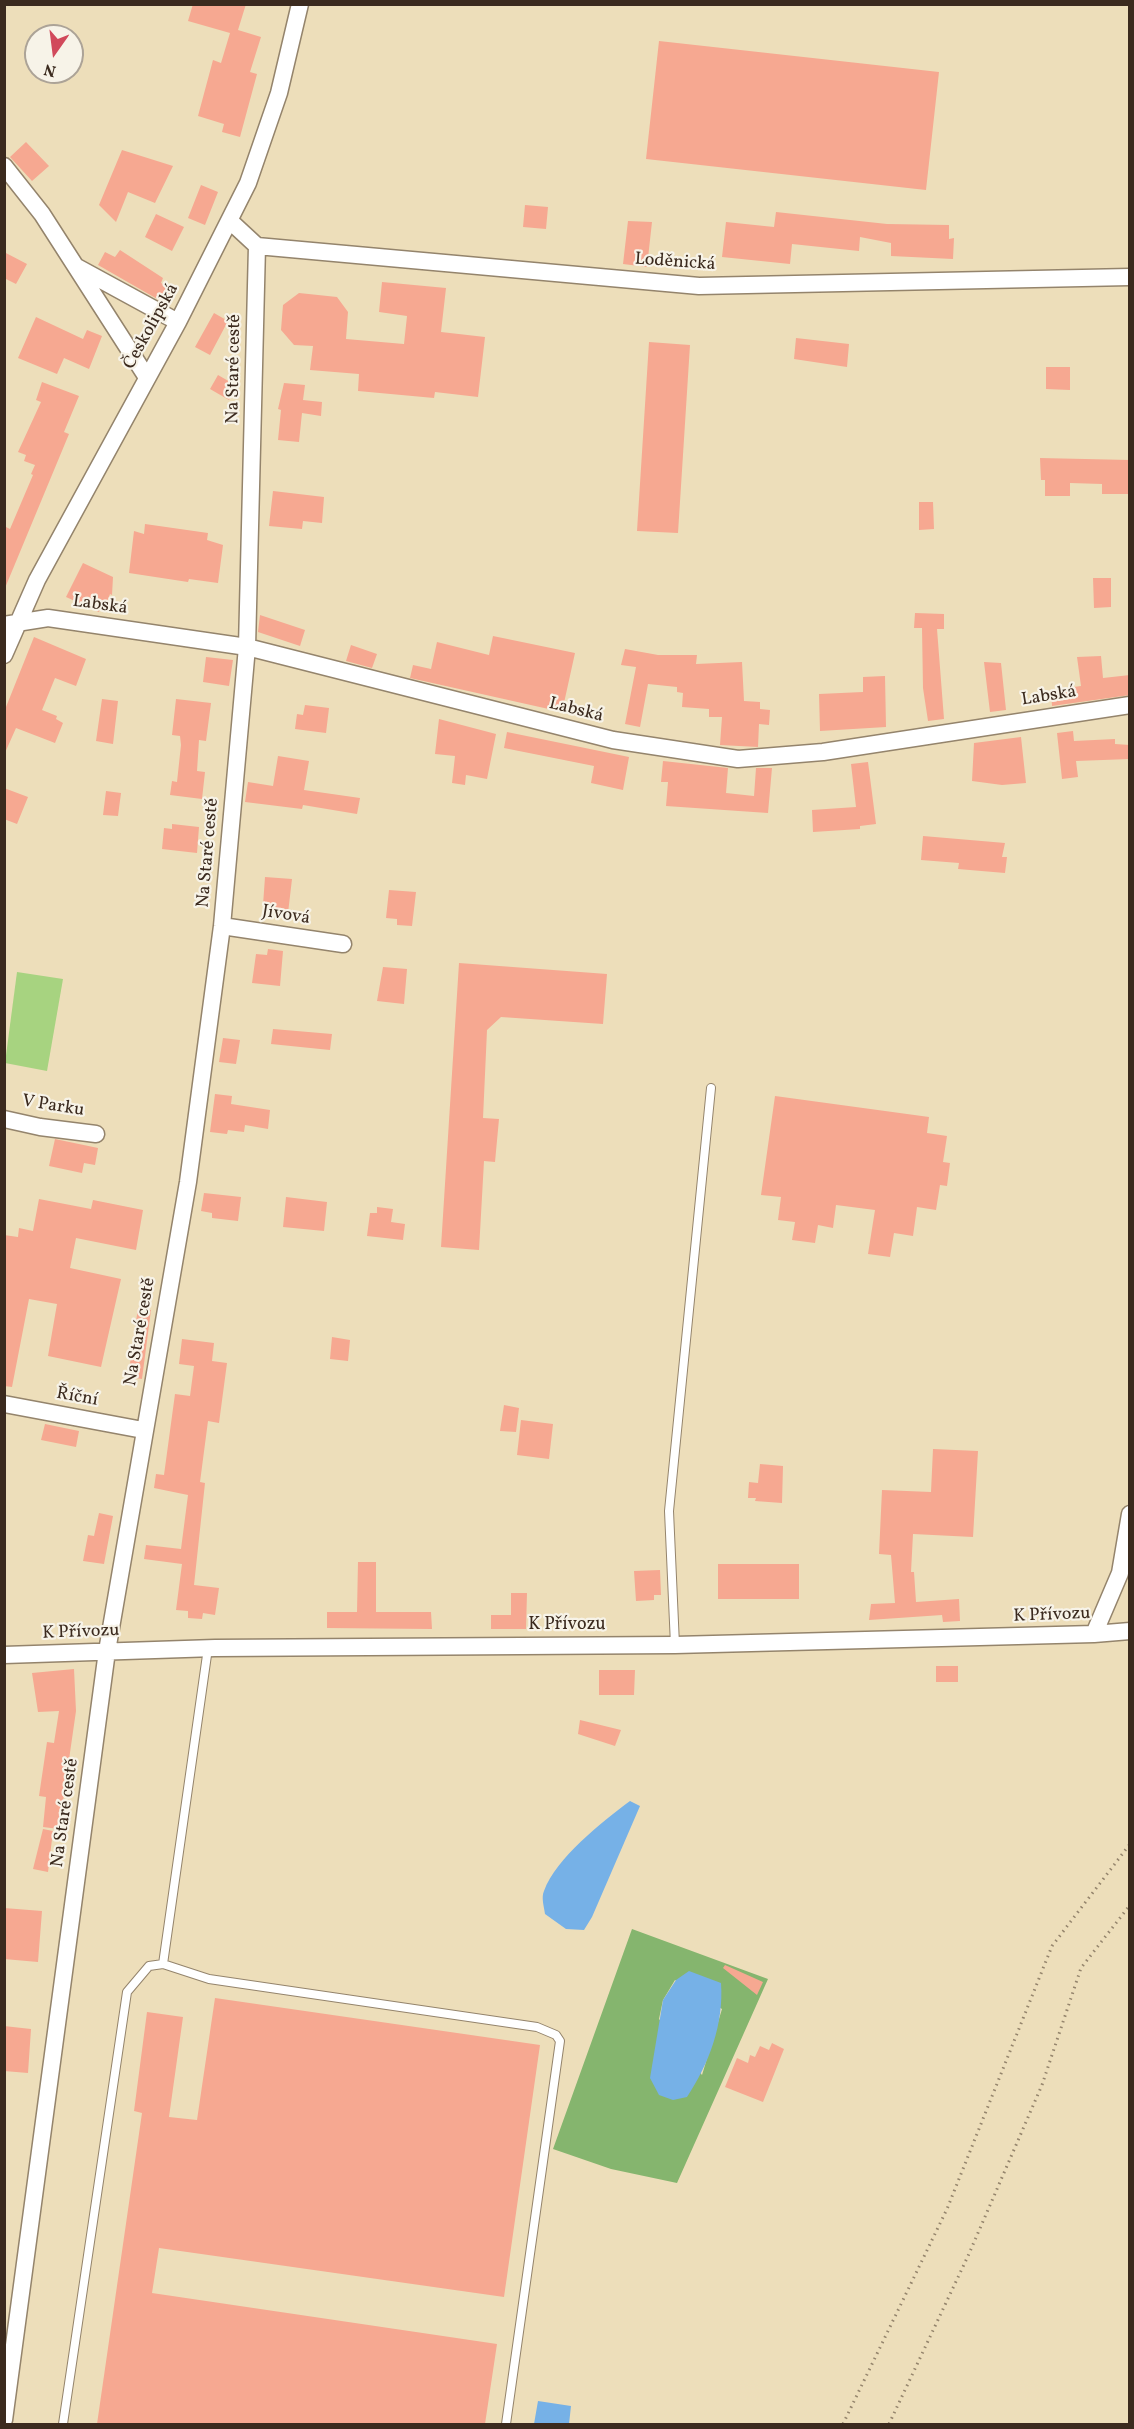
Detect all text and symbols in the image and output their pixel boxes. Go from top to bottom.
north arrow [24,24,84,84]
text: N [42,57,58,82]
street label: Loděnická [634,249,716,277]
street label: Českolipská [120,280,184,374]
street label: Na Staré cestě [223,314,247,424]
street label: Labská [71,591,129,621]
street label: Labská [1020,682,1078,712]
street label: Labská [547,694,605,728]
street label: Na Staré cestě [193,797,225,909]
street label: Jívová [260,902,312,930]
street label: V Parku [20,1091,86,1123]
street label: Na Staré cestě [121,1276,161,1388]
street label: Říční [54,1384,100,1412]
street label: K Přívozu [1013,1604,1091,1628]
street label: K Přívozu [528,1615,606,1637]
street label: K Přívozu [42,1621,120,1645]
street label: Na Staré cestě [48,1757,84,1869]

